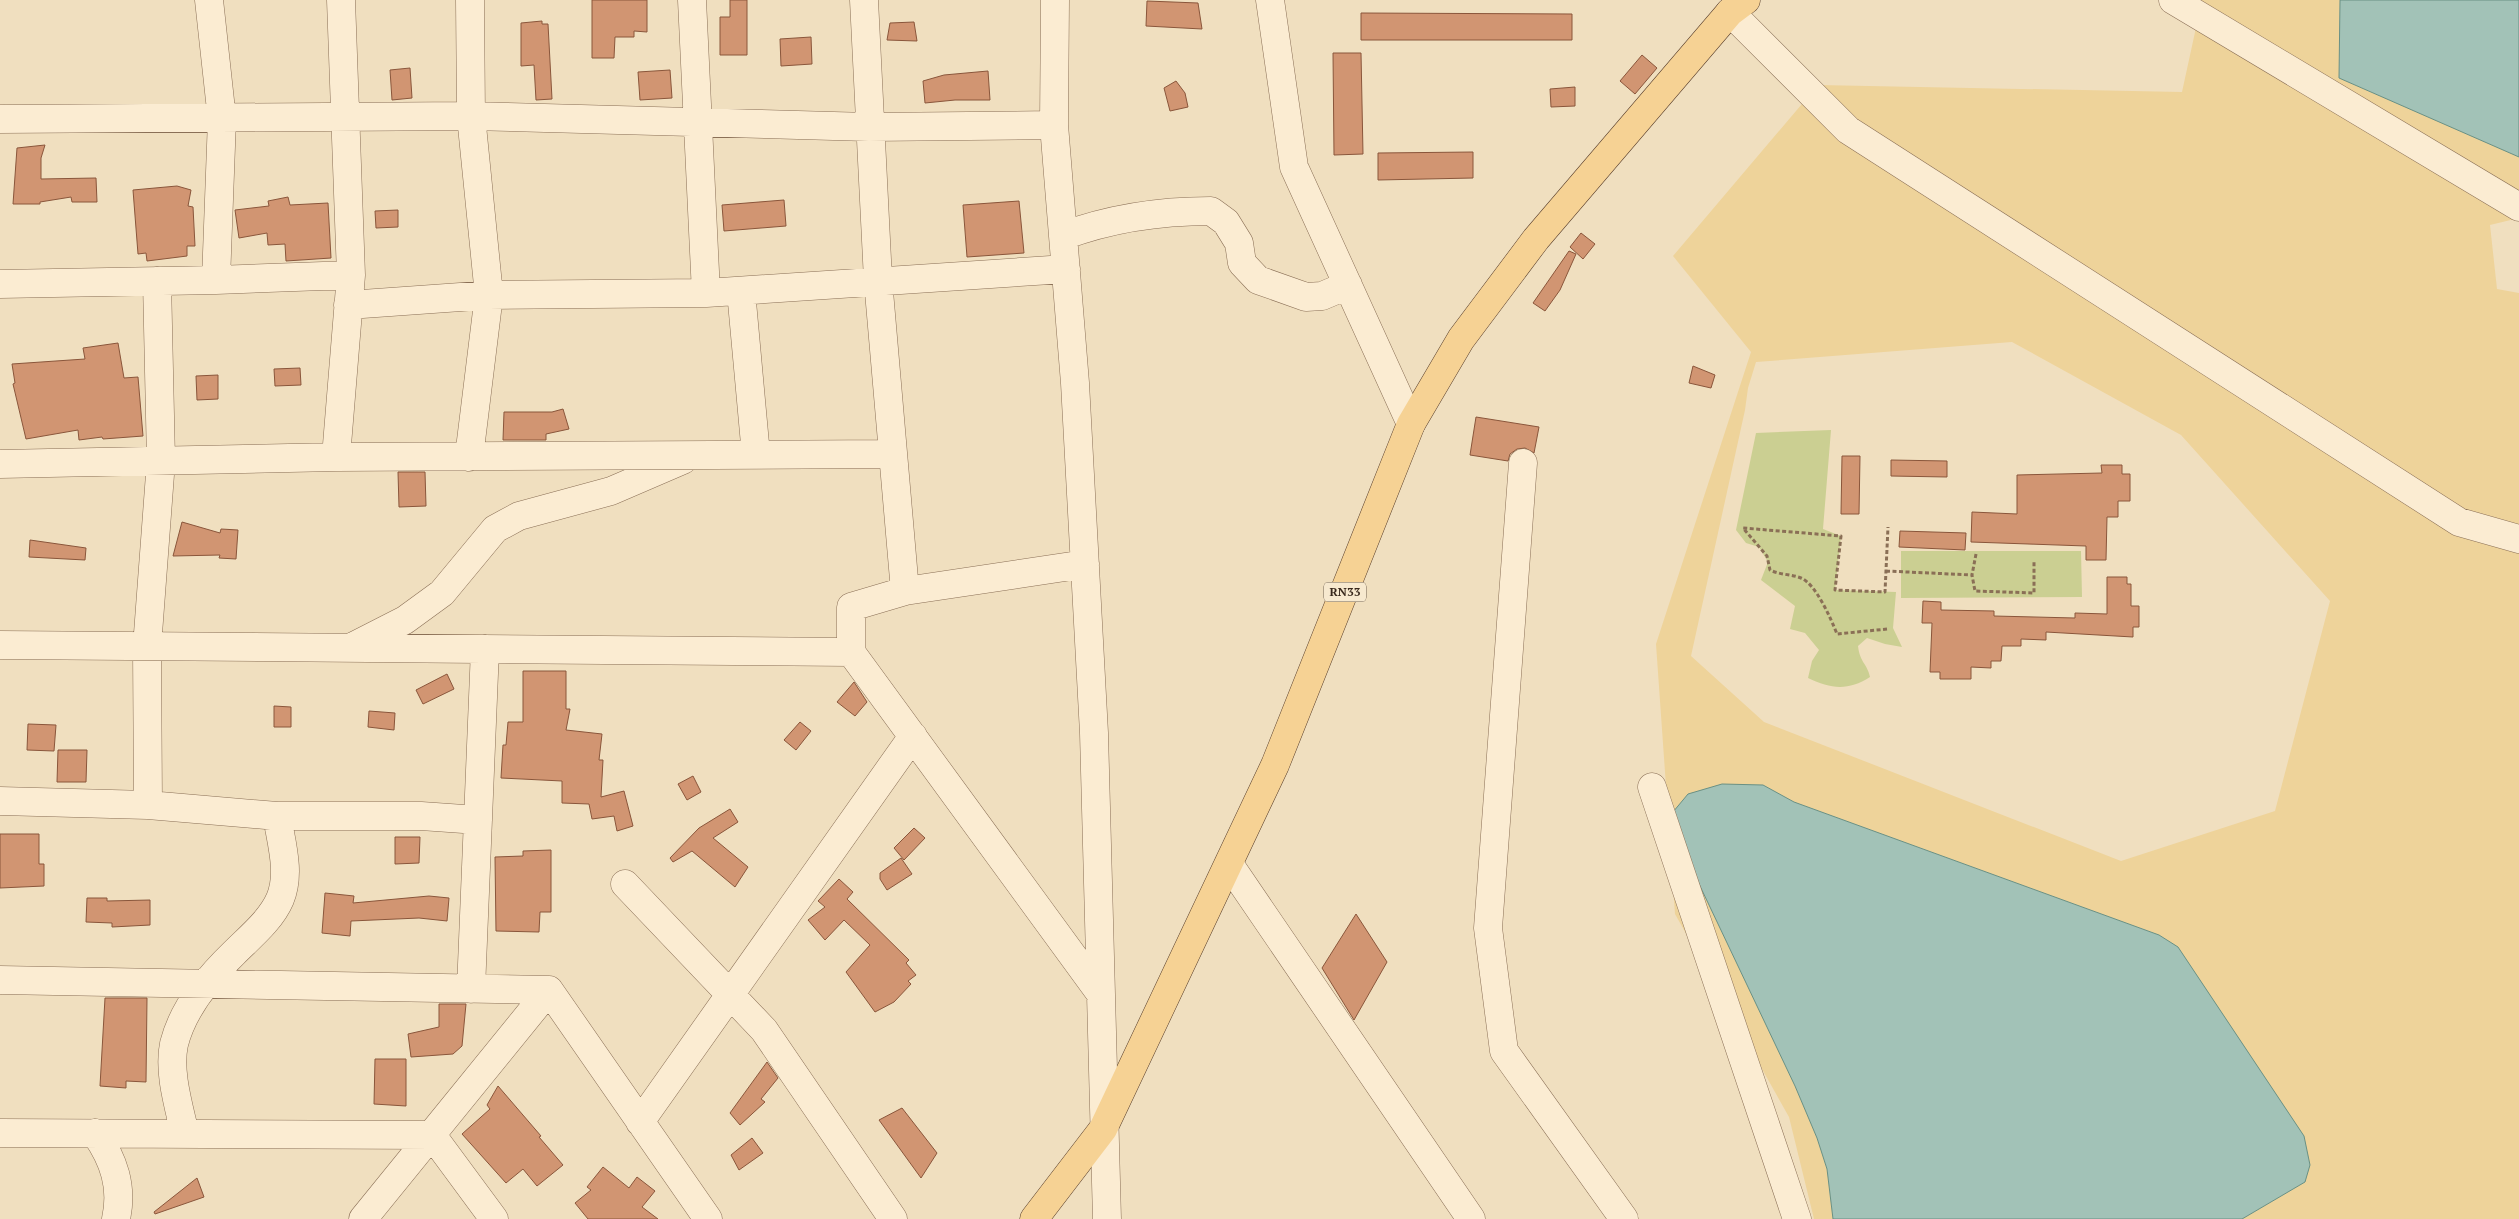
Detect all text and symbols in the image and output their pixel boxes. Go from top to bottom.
road number: RN33 [1324,582,1366,602]

